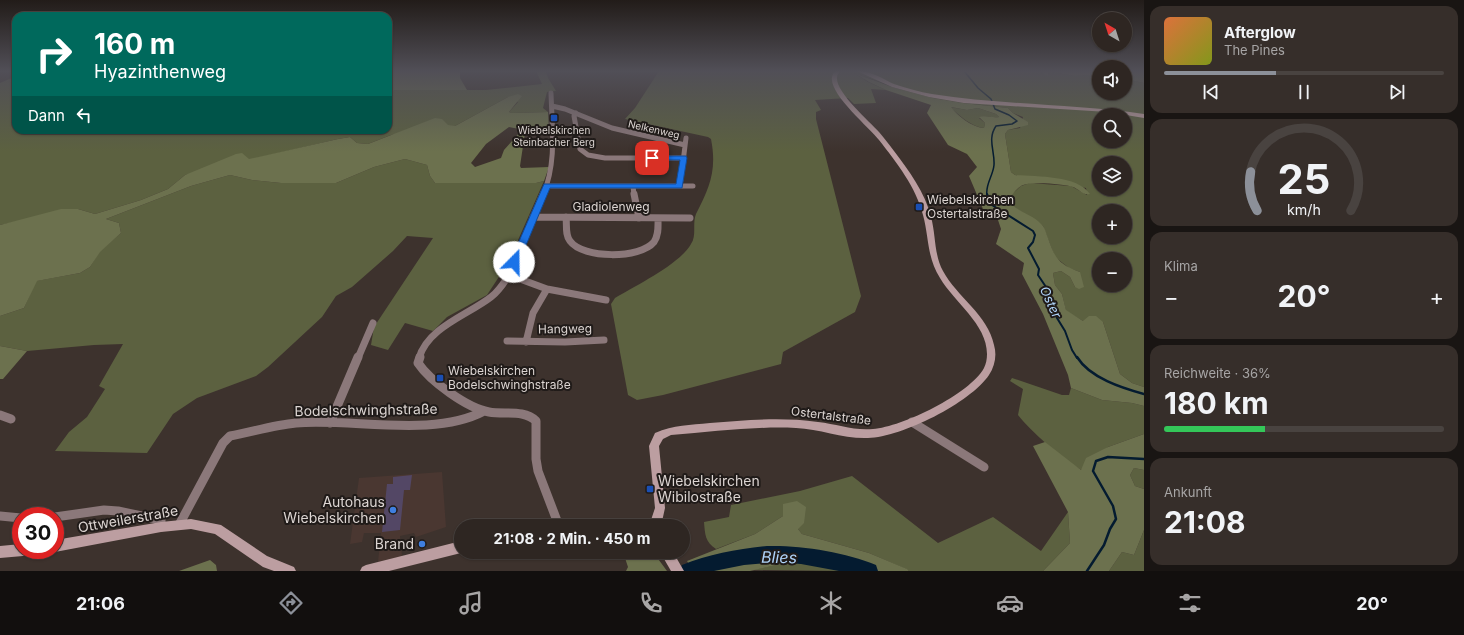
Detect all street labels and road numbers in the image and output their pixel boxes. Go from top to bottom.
street label: Nelkenweg [627,117,681,141]
street label: Gladiolenweg [573,199,650,214]
street label: Hangweg [538,321,592,336]
street label: Bodelschwinghstraße [294,400,438,419]
street label: Ostertalstraße [790,403,872,428]
street label: Ottweilerstraße [77,501,179,536]

